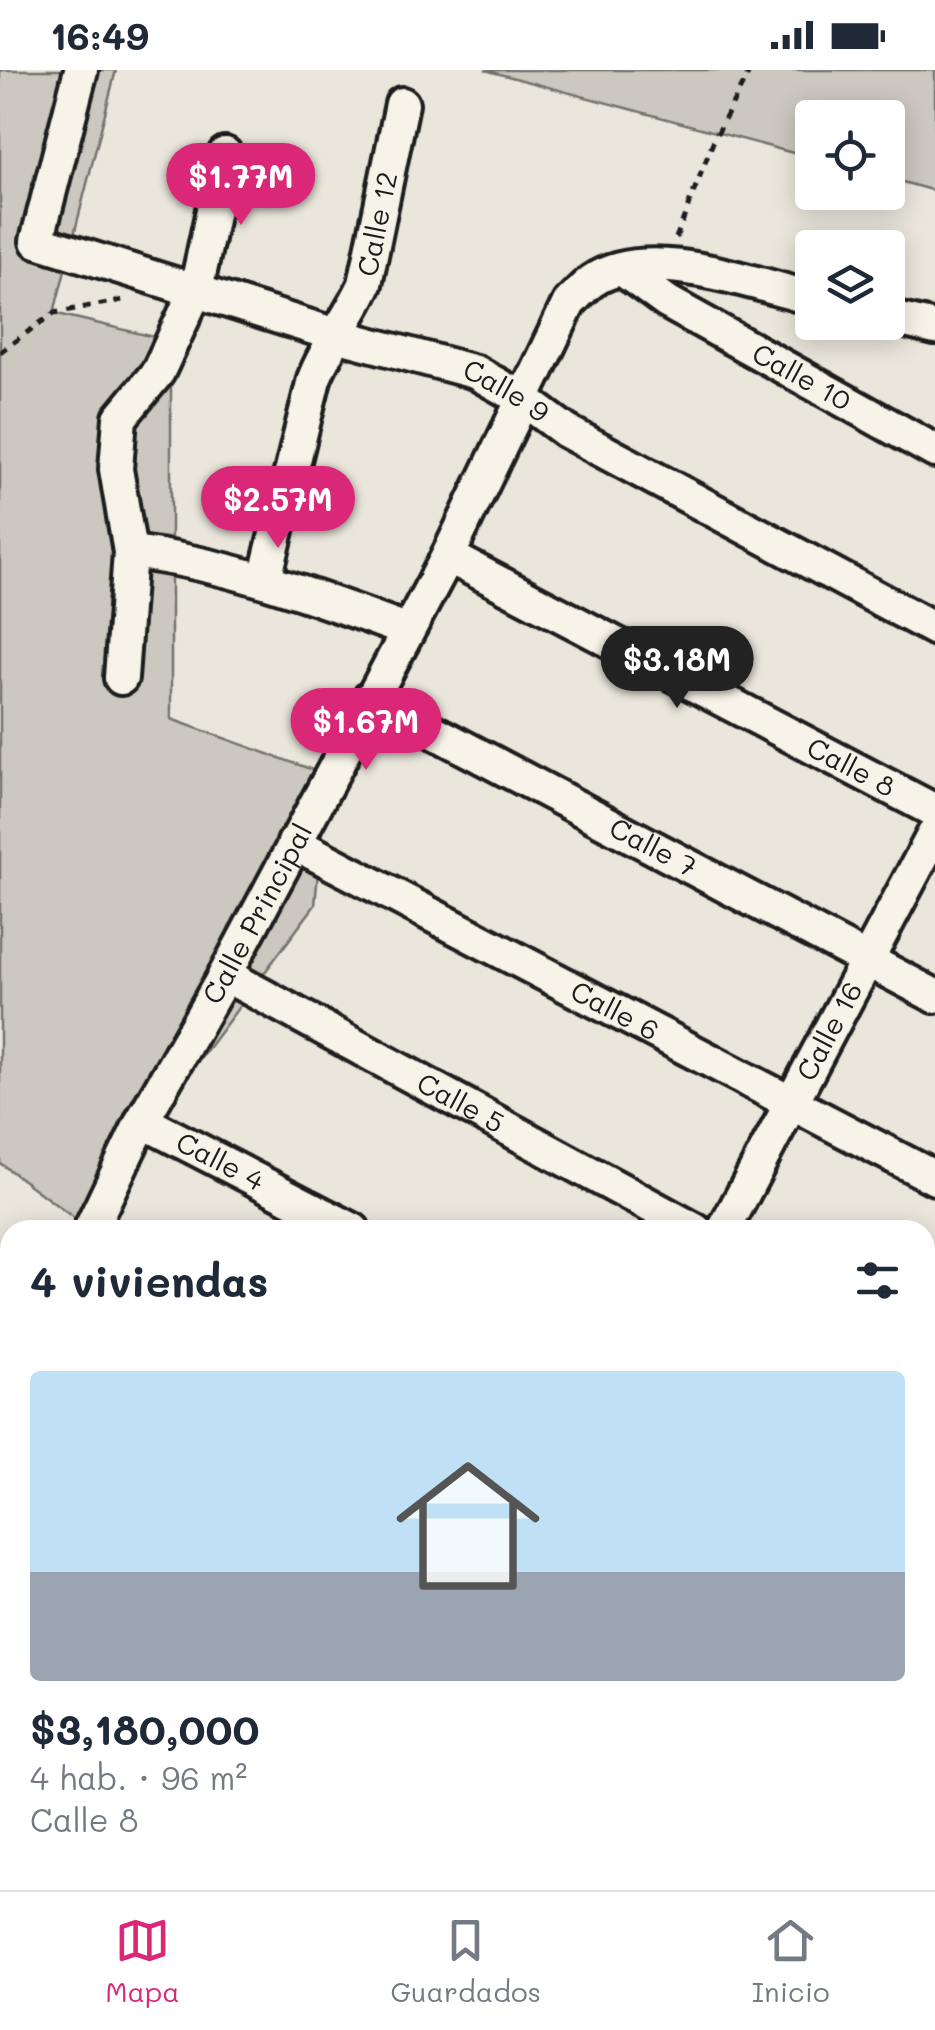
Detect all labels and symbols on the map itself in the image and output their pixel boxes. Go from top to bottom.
pin: $1.77M [160,143,322,228]
street label: Calle 12 [348,168,405,279]
street label: Calle 10 [746,334,858,418]
street label: Calle 9 [460,351,557,430]
pin: $2.57M [197,466,359,551]
pin: $3.18M [596,626,758,711]
pin: $1.67M [285,688,447,773]
street label: Calle 8 [801,728,902,804]
street label: Calle 7 [604,809,703,884]
street label: Calle Principal [193,817,320,1010]
street label: Calle 6 [565,972,666,1048]
street label: Calle 16 [787,975,870,1087]
street label: Calle 5 [411,1064,511,1140]
street label: Calle 4 [171,1123,271,1198]

